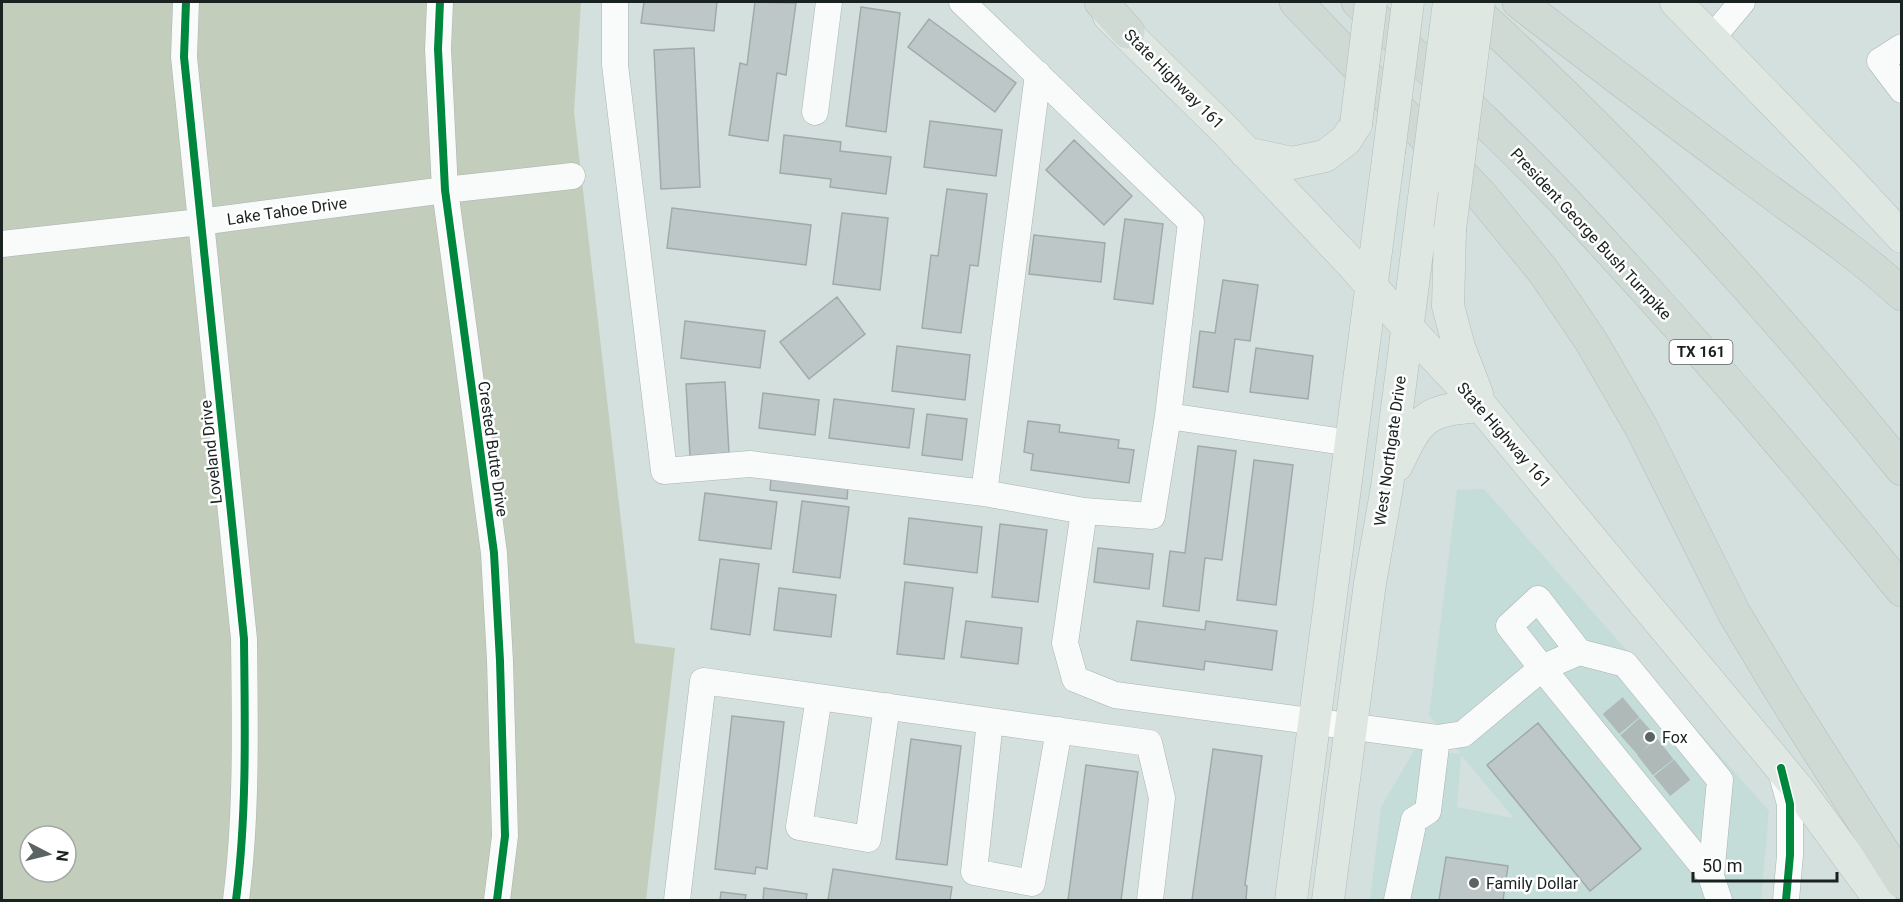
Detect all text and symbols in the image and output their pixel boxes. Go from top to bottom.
street label: State Highway 161 [1120,25,1228,133]
street label: President George Bush Turnpike [1506,144,1676,324]
street label: Lake Tahoe Drive [226,193,348,229]
road number: TX 161 [1670,340,1732,364]
street label: West Northgate Drive [1370,375,1410,527]
street label: State Highway 161 [1453,378,1555,492]
street label: Crested Butte Drive [474,380,512,518]
street label: Loveland Drive [196,399,226,505]
place label: Fox [1662,728,1688,747]
marker: Fox [1643,730,1657,744]
north arrow [18,824,78,884]
scale bar [1693,845,1837,883]
text: N [52,849,73,863]
text: 50 m [1702,855,1742,876]
place label: Family Dollar [1486,874,1579,893]
marker: Family Dollar [1467,876,1481,890]

